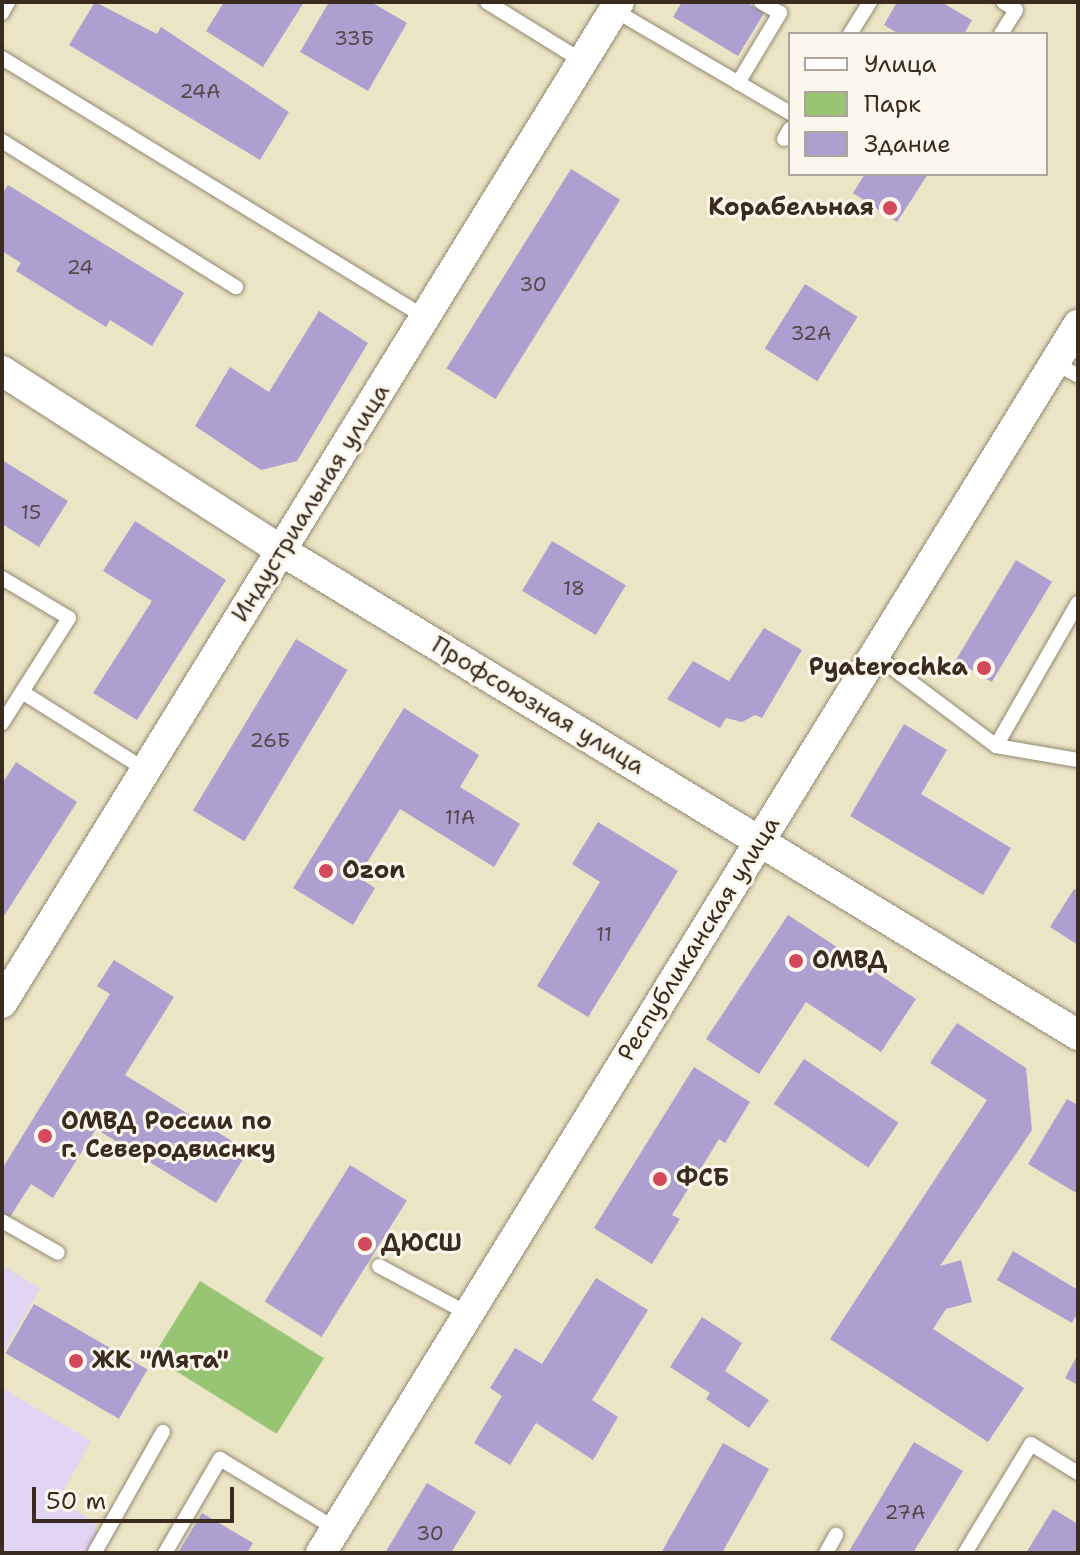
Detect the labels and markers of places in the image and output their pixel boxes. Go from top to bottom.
place label: Корабельная [708,194,874,222]
marker: Корабельная [881,199,899,217]
place label: Pyaterochka [809,654,968,682]
marker: Pyaterochka [975,659,993,677]
place label: Ozon [342,857,405,885]
marker: Ozon [317,862,335,880]
place label: ОМВД [812,947,887,975]
marker: ОМВД [787,952,805,970]
place label: ОМВД России по г. Северодвиснку [61,1108,276,1164]
marker: ОМВД России по г. Северодвиснку [36,1127,54,1145]
place label: ФСБ [676,1165,729,1193]
marker: ФСБ [651,1170,669,1188]
place label: ДЮСШ [381,1230,462,1258]
marker: ДЮСШ [356,1235,374,1253]
place label: ЖК "Мята" [92,1347,229,1375]
marker: ЖК "Мята" [67,1352,85,1370]

